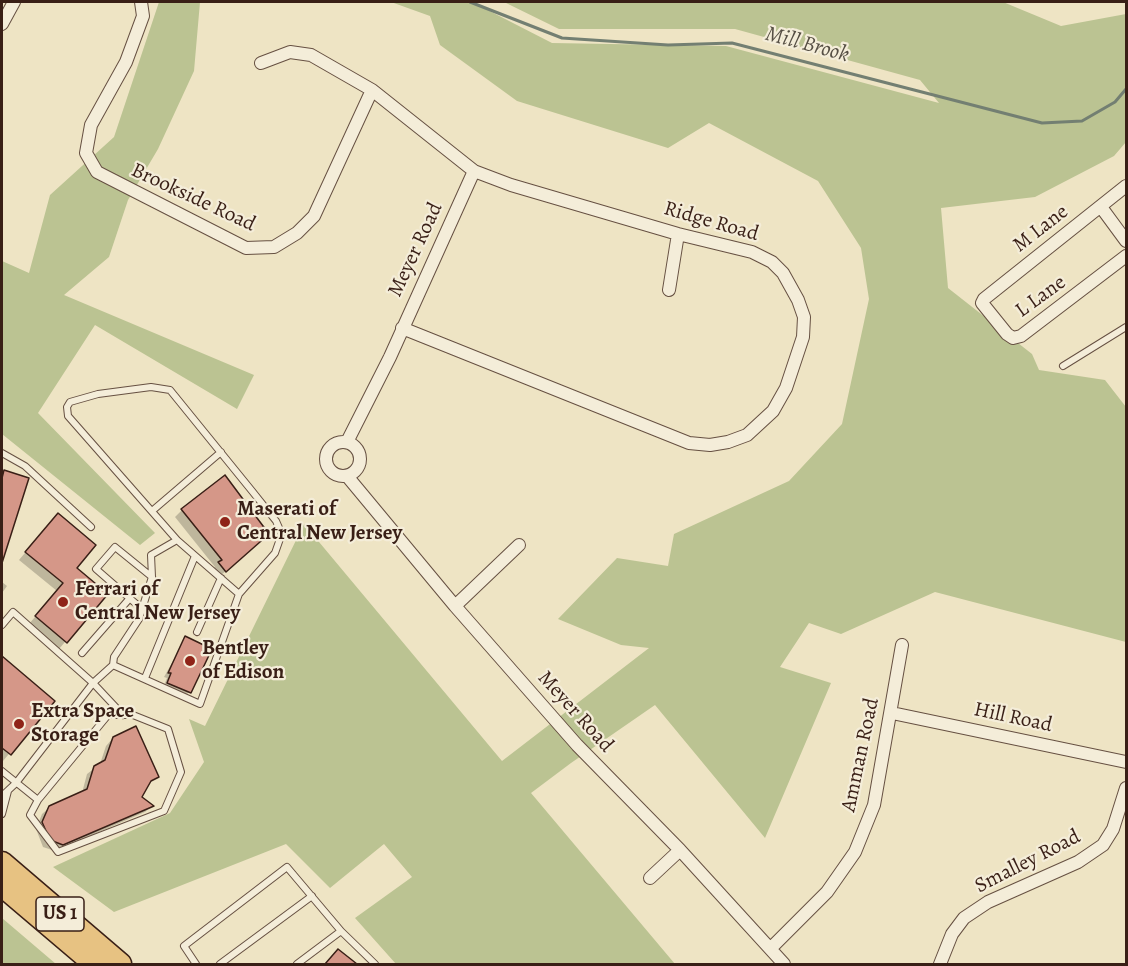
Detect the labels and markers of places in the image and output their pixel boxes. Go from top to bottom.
place label: Maserati of Central New Jersey [237,497,402,547]
marker: Maserati of Central New Jersey [218,515,232,529]
place label: Ferrari of Central New Jersey [75,577,240,627]
marker: Ferrari of Central New Jersey [56,595,70,609]
place label: Bentley of Edison [202,636,284,686]
marker: Bentley of Edison [183,654,197,668]
place label: Extra Space Storage [31,699,134,749]
marker: Extra Space Storage [12,717,26,731]

